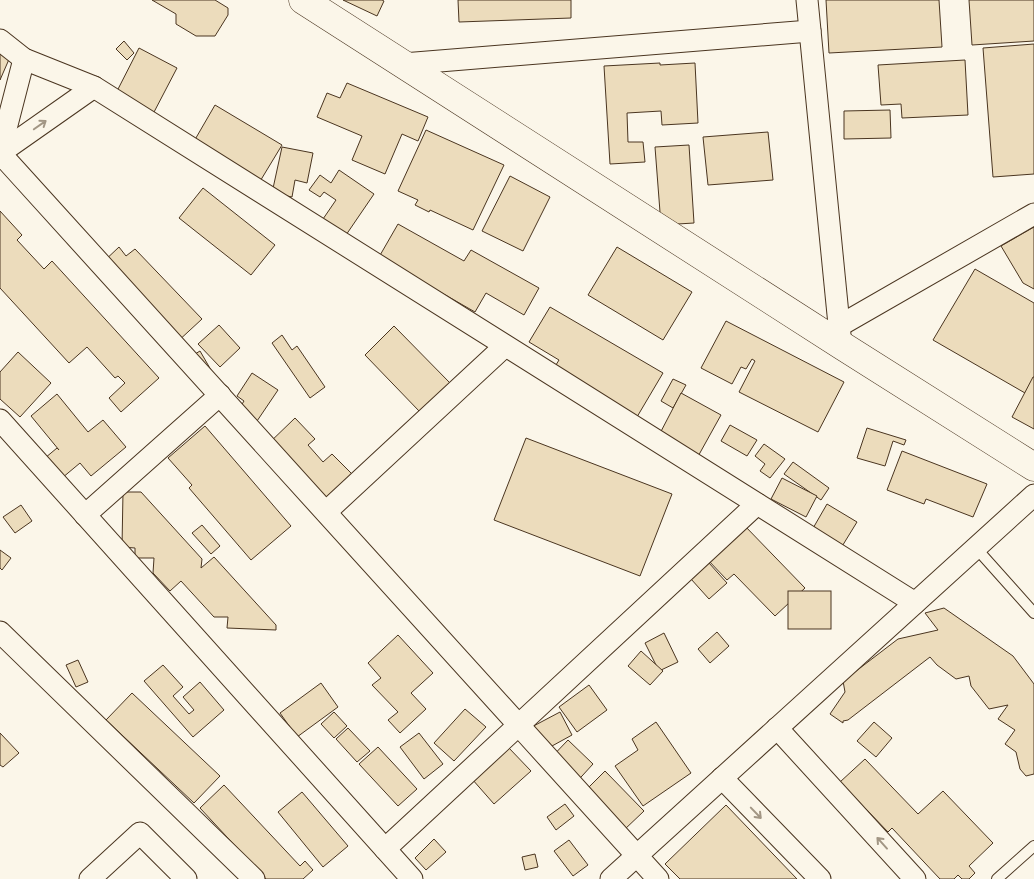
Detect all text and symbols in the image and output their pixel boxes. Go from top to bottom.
one-way arrow [33,120,47,130]
one-way arrow [750,807,762,819]
one-way arrow [877,837,889,850]

